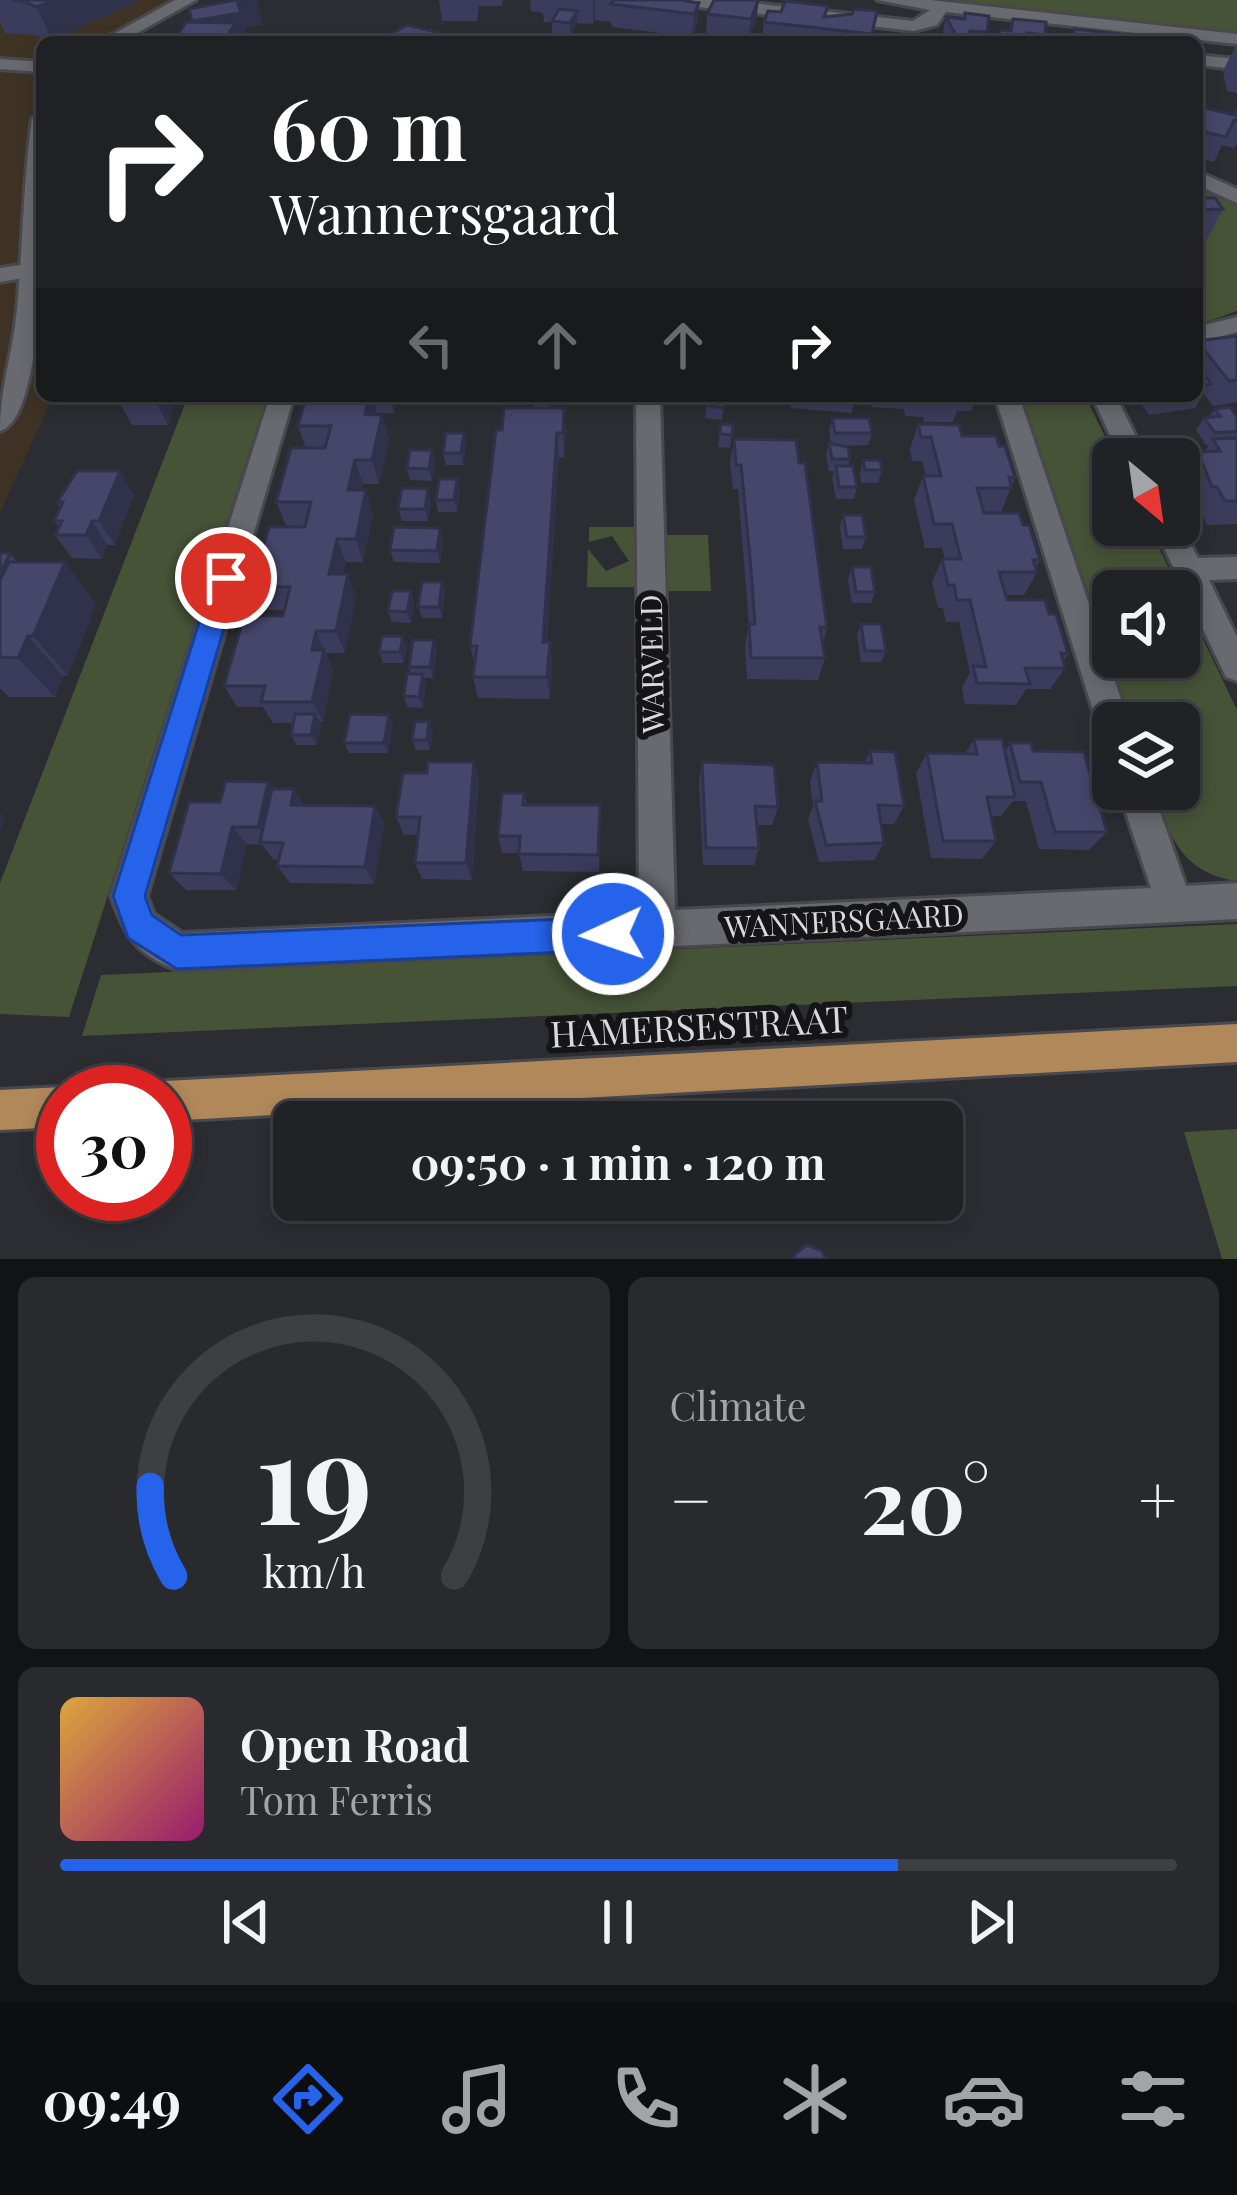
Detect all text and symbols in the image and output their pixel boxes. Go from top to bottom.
text: 60 m [270,70,467,182]
icon: right [72,84,228,240]
text: Wannersgaard [270,177,619,249]
icon: left [398,312,464,378]
icon: ahead [524,312,590,378]
icon: ahead [650,312,716,378]
icon: right [776,312,842,378]
north arrow [1092,438,1200,546]
map controls [1092,438,1200,810]
pin [175,527,277,629]
icon: arrive [193,545,259,611]
button: sound [1092,570,1200,678]
street label: WARVELD [630,594,672,735]
button: layers [1092,702,1200,810]
position arrow [550,871,676,997]
street label: WANNERSGAARD [722,894,964,946]
street label: HAMERSESTRAAT [549,993,849,1057]
speed limit sign: 30 [36,1065,192,1221]
text: 09:50 · 1 min · 120 m [411,1131,825,1191]
text: Climate [670,1379,807,1431]
text: 19 [255,1390,372,1556]
text: 20° [860,1438,990,1558]
text: − [670,1454,712,1542]
text: + [1138,1454,1177,1542]
text: km/h [262,1542,365,1599]
text: Open Road [240,1713,470,1773]
text: Tom Ferris [240,1773,433,1825]
icon: previous [213,1889,279,1955]
icon: pause [585,1889,651,1955]
icon: next [958,1889,1024,1955]
icon: directions [266,2057,350,2141]
icon: music [435,2057,519,2141]
icon: phone [604,2057,688,2141]
icon: climate [773,2057,857,2141]
icon: car [942,2057,1026,2141]
icon: filters [1111,2057,1195,2141]
text: 09:49 [42,2063,181,2135]

